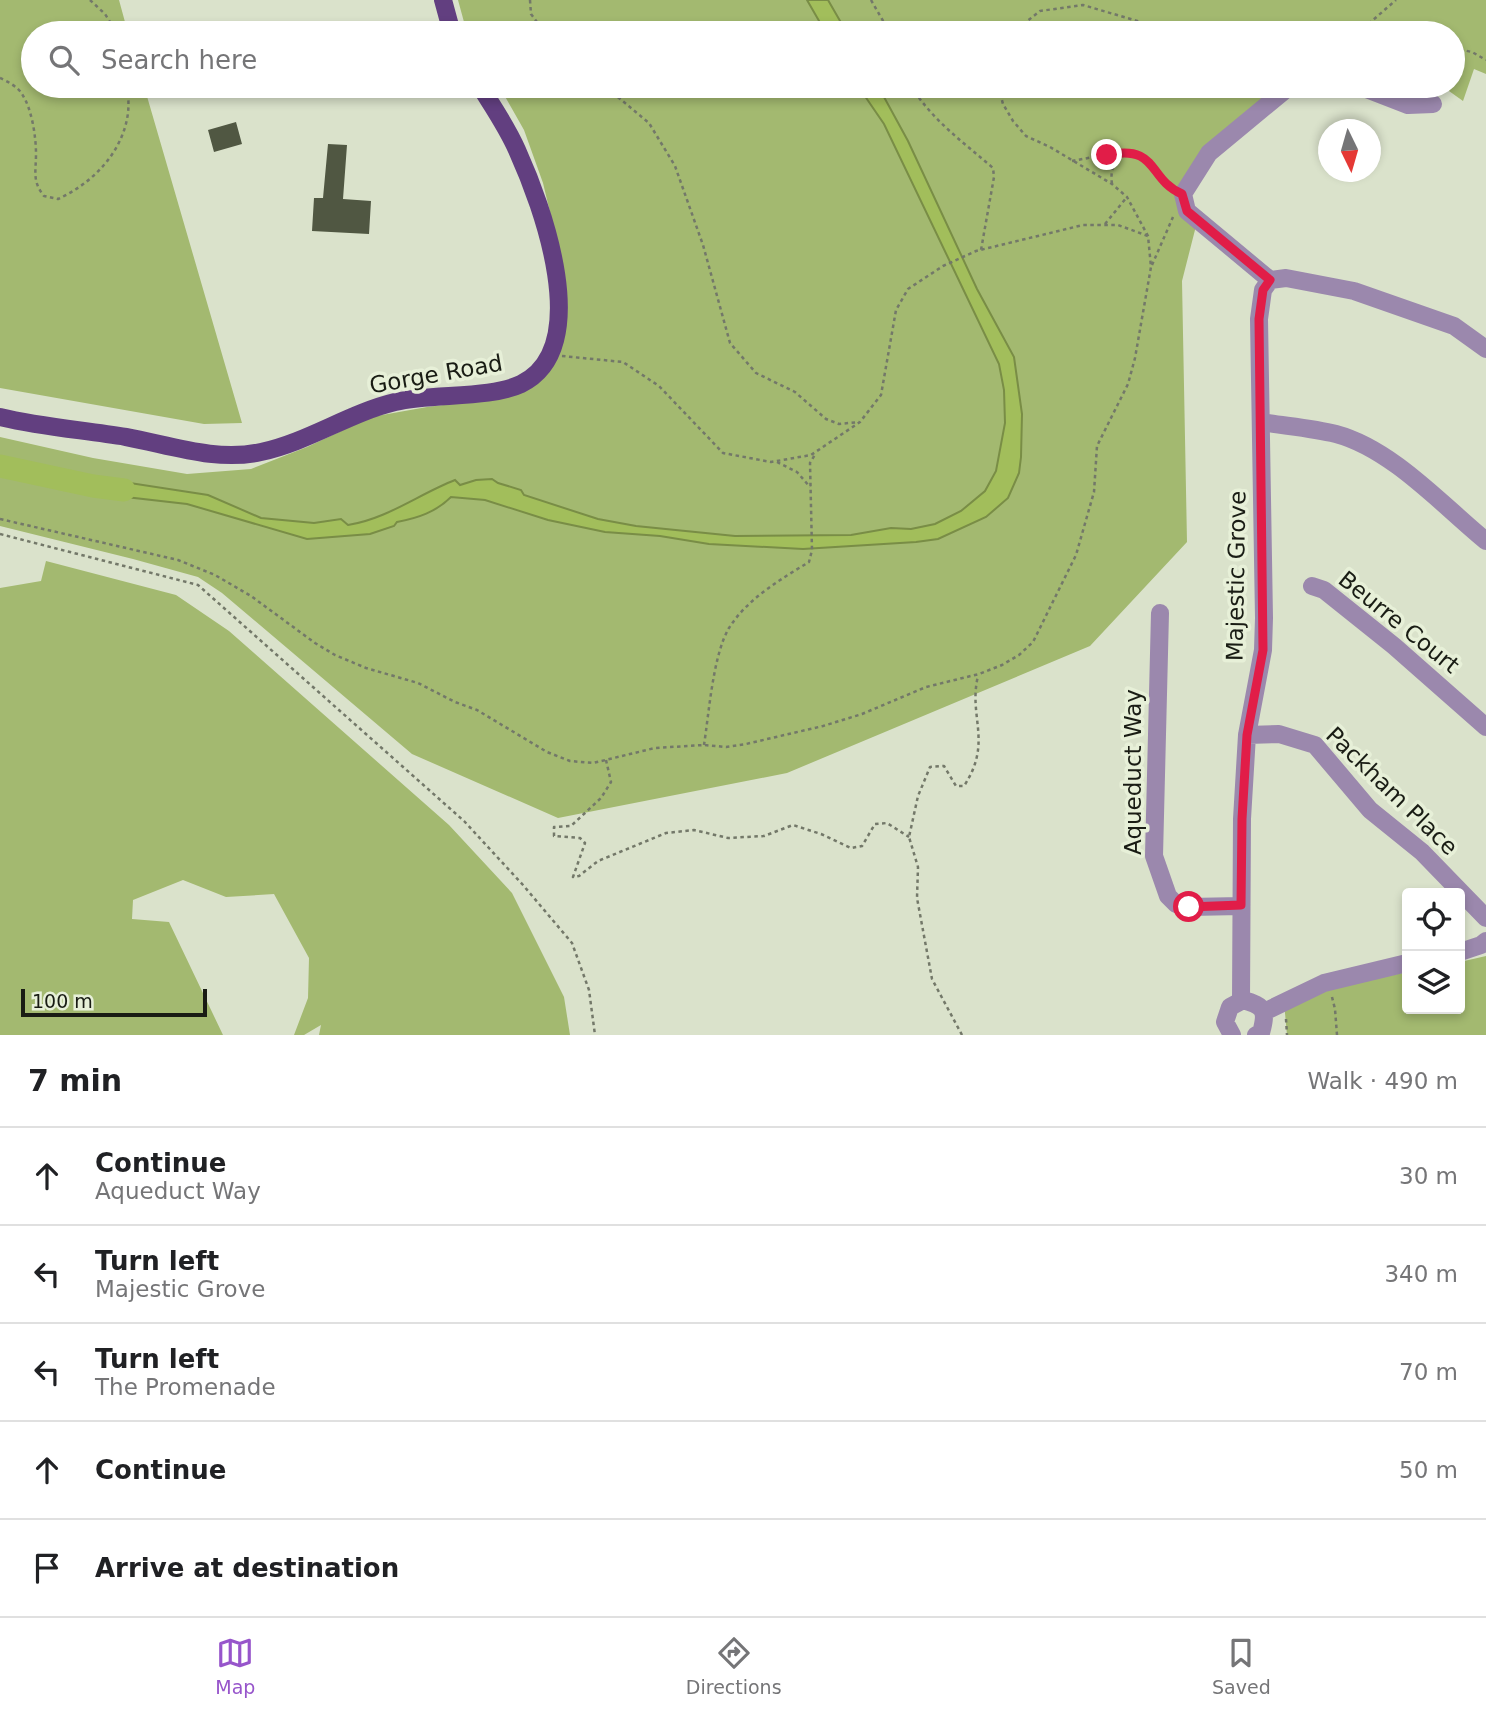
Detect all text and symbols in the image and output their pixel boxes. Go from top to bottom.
search box [21,21,1465,98]
icon: search [45,41,83,79]
text: Search here [101,45,257,75]
north arrow [1318,119,1381,182]
route end [1091,139,1122,170]
street label: Gorge Road [367,349,505,399]
street label: Majestic Grove [1222,491,1250,661]
street label: Beurre Court [1334,566,1464,678]
street label: Aqueduct Way [1120,689,1146,855]
street label: Packham Place [1321,722,1463,860]
map controls [1402,888,1465,1014]
button: locate [1402,888,1465,951]
route start [1173,891,1204,922]
button: layers [1402,951,1465,1014]
scale bar [21,986,206,1018]
text: 100 m [32,990,93,1012]
text: 7 min [28,1063,122,1098]
text: Walk · 490 m [1307,1068,1458,1094]
text: Continue [95,1148,226,1178]
icon: ahead [28,1157,66,1195]
text: 30 m [1399,1163,1458,1189]
text: Aqueduct Way [95,1178,261,1204]
text: Turn left [95,1246,219,1276]
icon: left [28,1255,66,1293]
text: 340 m [1384,1261,1458,1287]
text: Majestic Grove [95,1276,265,1302]
text: Turn left [95,1344,219,1374]
icon: left [28,1353,66,1391]
text: 70 m [1399,1359,1458,1385]
text: The Promenade [95,1374,276,1400]
icon: ahead [28,1451,66,1489]
text: Continue [95,1455,226,1485]
text: 50 m [1399,1457,1458,1483]
icon: arrive [28,1549,66,1587]
text: Arrive at destination [95,1553,399,1583]
tab: Map [215,1634,255,1698]
tab: Directions [686,1634,782,1698]
tab: Saved [1212,1634,1271,1698]

